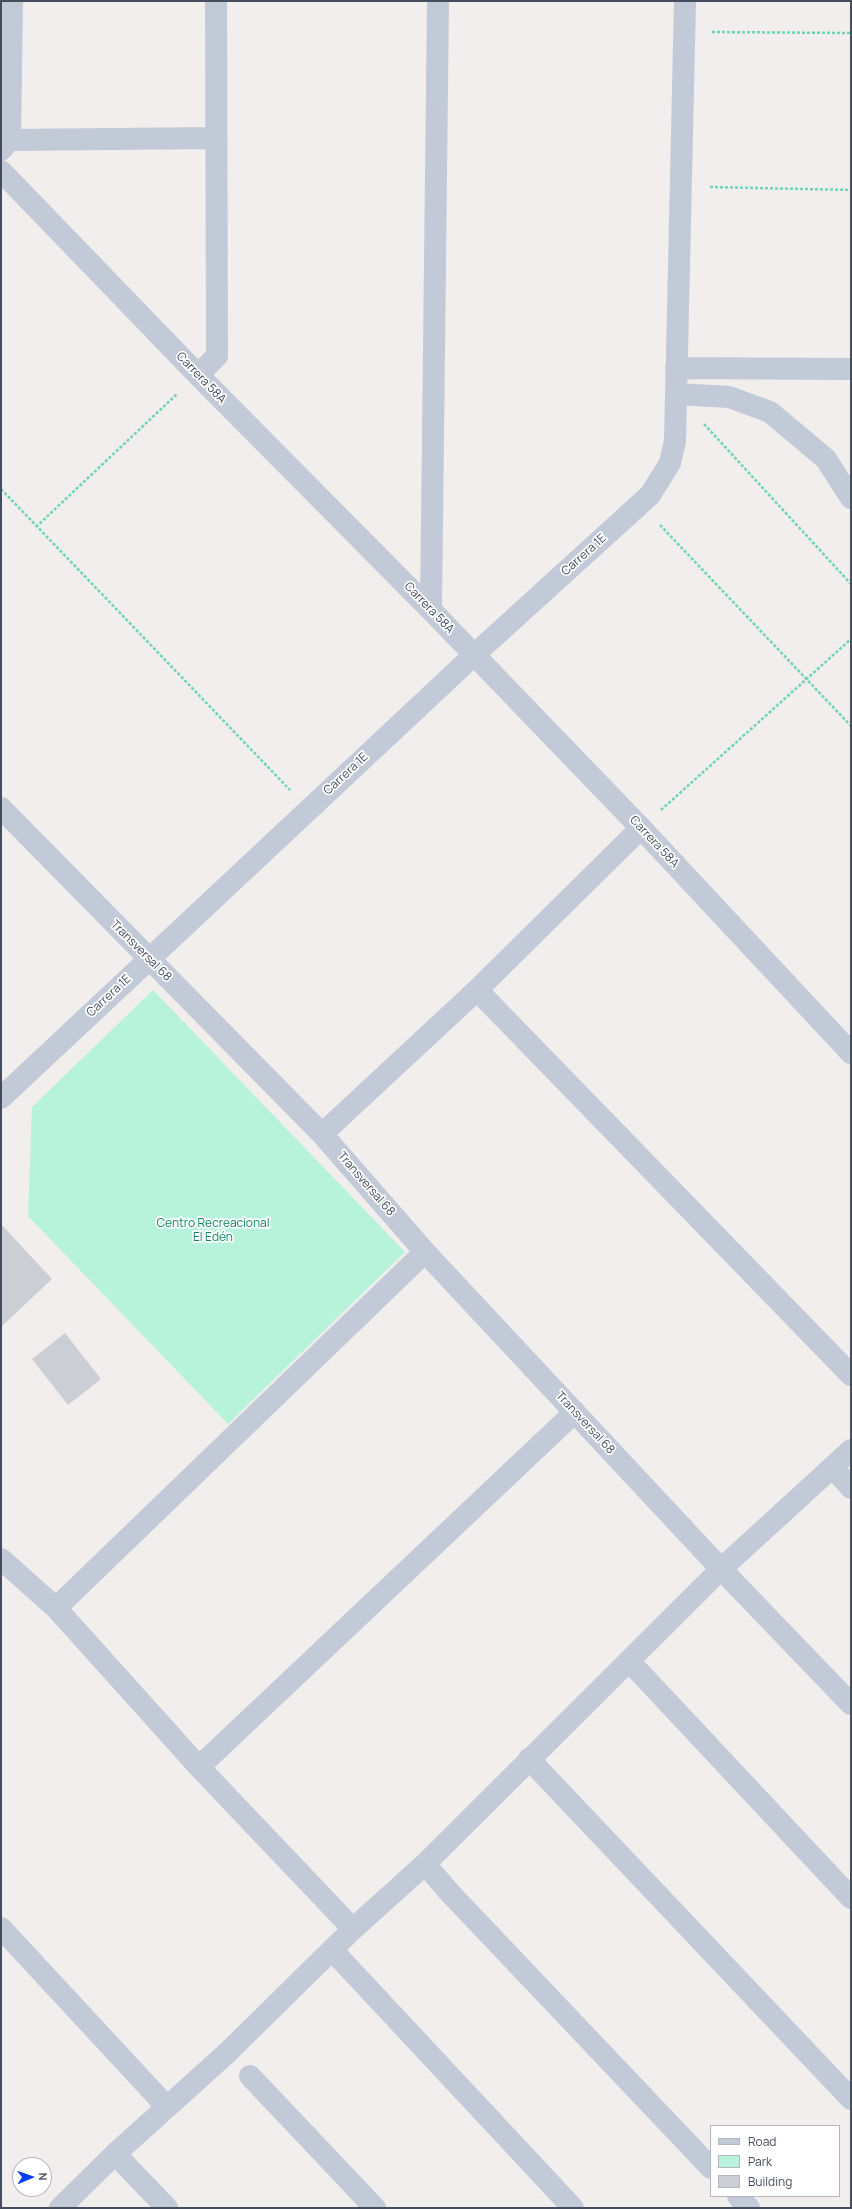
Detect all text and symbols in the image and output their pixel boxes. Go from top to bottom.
street label: Carrera 58A [173,349,229,407]
street label: Carrera 1E [559,531,609,579]
street label: Carrera 58A [401,579,457,637]
street label: Carrera 1E [321,750,371,798]
street label: Carrera 58A [626,813,682,871]
street label: Transversal 68 [108,918,174,984]
street label: Carrera 1E [84,972,134,1020]
street label: Transversal 68 [334,1149,398,1219]
park label: Centro Recreacional El Edén [156,1217,270,1245]
street label: Transversal 68 [552,1389,618,1457]
legend [710,2125,840,2197]
text: Road [748,2133,776,2150]
text: Park [748,2153,772,2170]
north arrow [12,2157,52,2197]
text: N [36,2172,51,2181]
text: Building [748,2173,792,2190]

